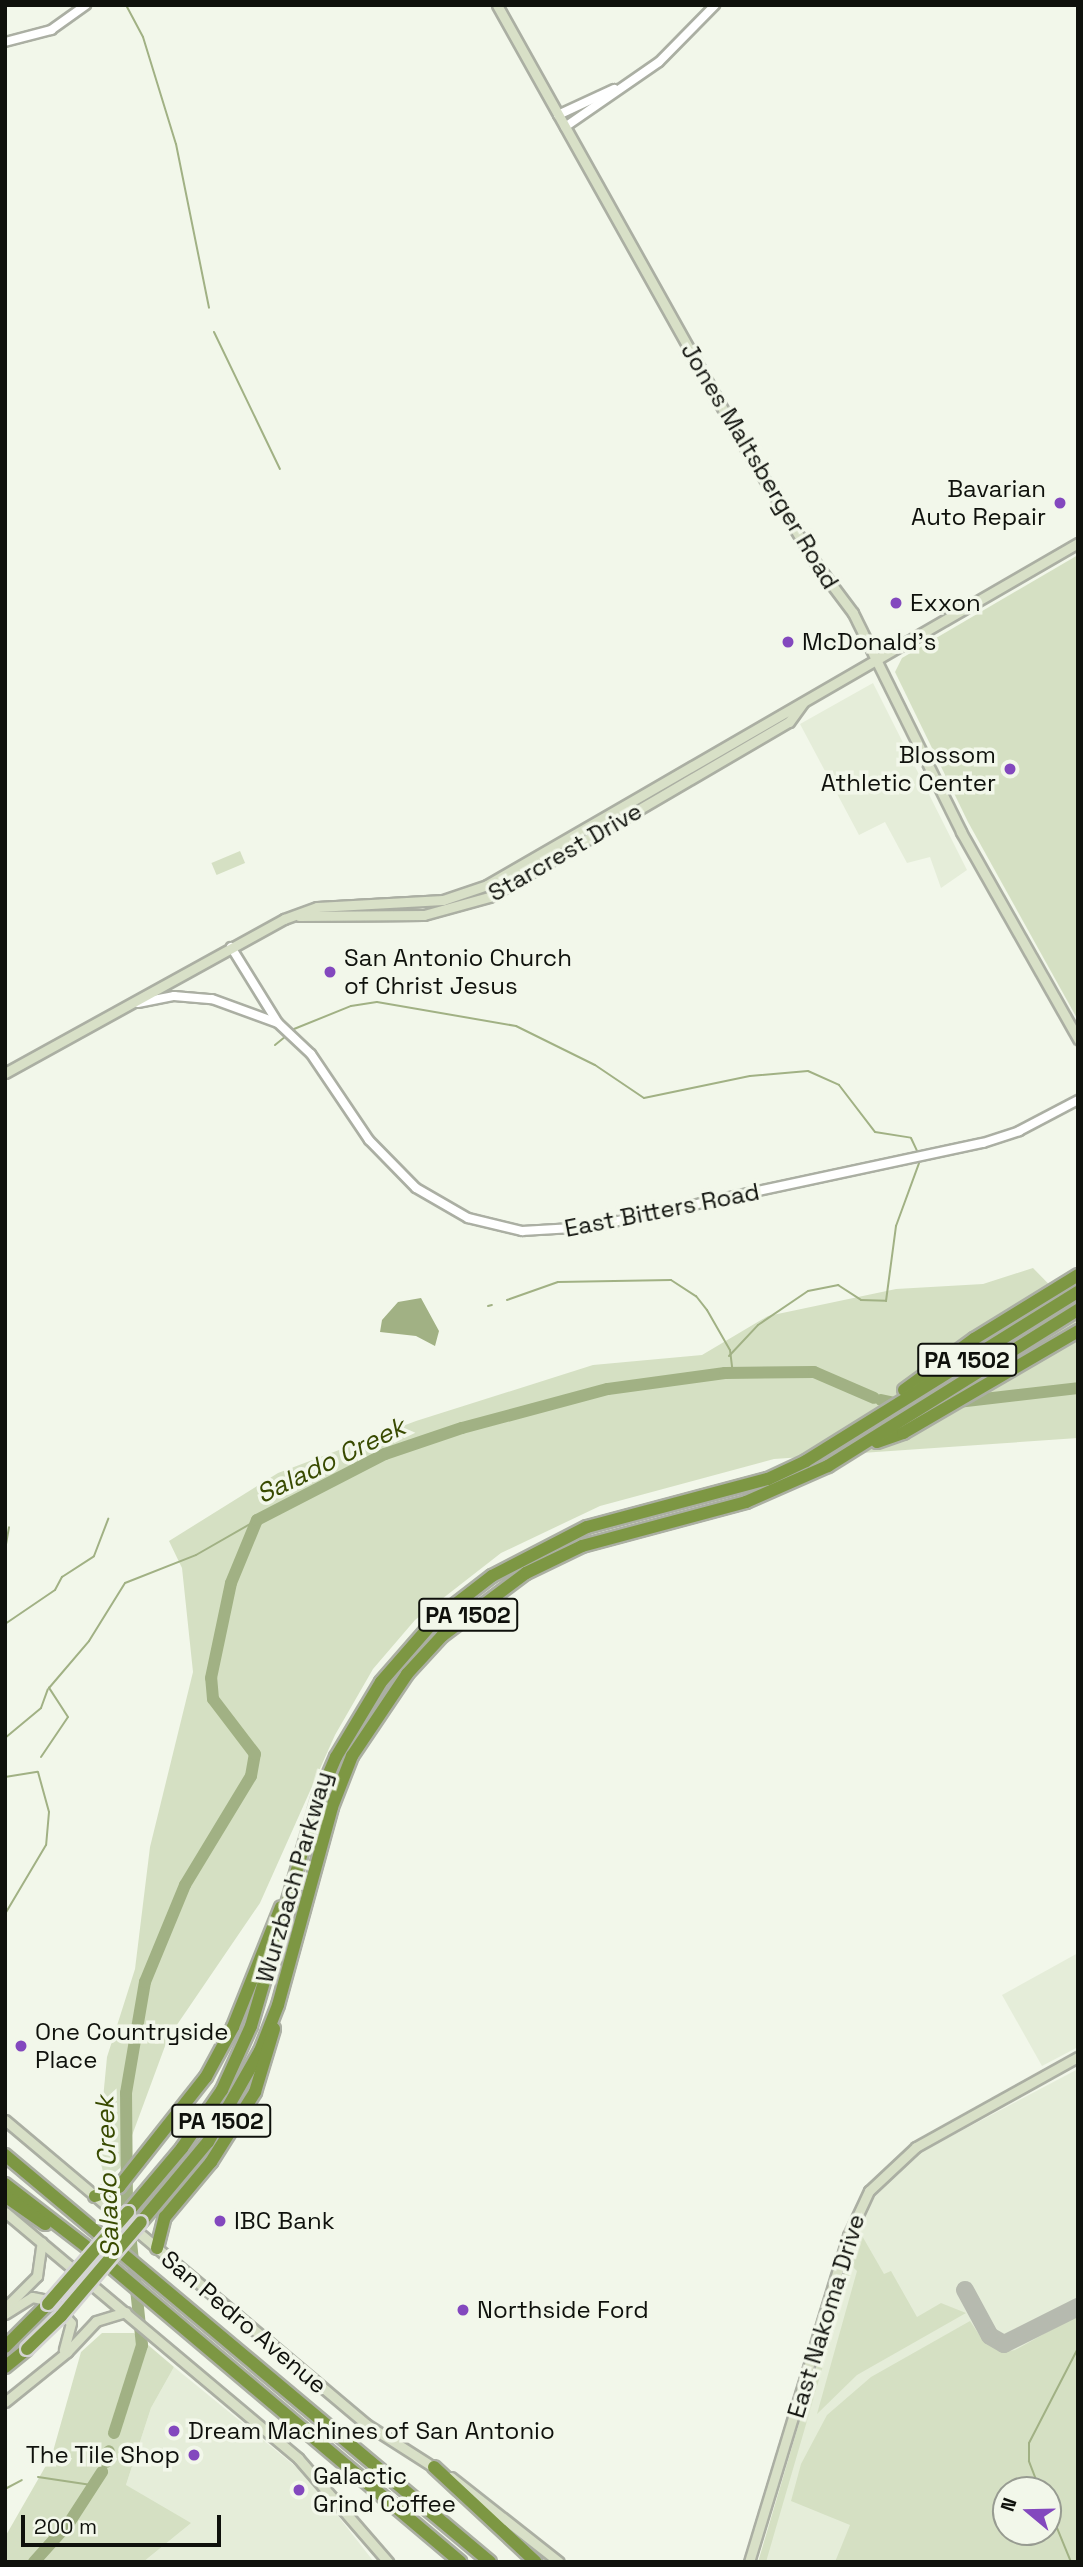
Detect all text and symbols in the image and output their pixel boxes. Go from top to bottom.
street label: Jones Maltsberger Road [675,338,845,594]
place label: Bavarian Auto Repair [911,475,1046,531]
marker: Bavarian Auto Repair [1052,495,1068,511]
place label: Exxon [910,589,981,617]
marker: Exxon [888,595,904,611]
place label: McDonald's [802,628,936,656]
marker: McDonald's [780,634,796,650]
place label: Blossom Athletic Center [821,741,996,797]
marker: Blossom Athletic Center [1002,761,1018,777]
street label: Starcrest Drive [483,796,647,908]
place label: San Antonio Church of Christ Jesus [344,944,572,1000]
marker: San Antonio Church of Christ Jesus [322,964,338,980]
street label: East Bitters Road [562,1177,762,1243]
road number: PA 1502 [916,1340,1018,1380]
water label: Salado Creek [251,1411,411,1511]
road number: PA 1502 [417,1596,519,1634]
street label: Wurzbach Parkway [250,1768,338,1986]
place label: One Countryside Place [35,2018,228,2074]
marker: One Countryside Place [13,2038,29,2054]
water label: Salado Creek [90,2095,126,2259]
road number: PA 1502 [170,2102,272,2140]
place label: IBC Bank [234,2207,335,2235]
street label: East Nakoma Drive [781,2211,871,2421]
marker: IBC Bank [212,2213,228,2229]
street label: San Pedro Avenue [155,2244,333,2400]
place label: Northside Ford [477,2296,649,2324]
marker: Northside Ford [455,2302,471,2318]
place label: Dream Machines of San Antonio [188,2417,555,2445]
marker: Dream Machines of San Antonio [166,2423,182,2439]
place label: The Tile Shop [25,2441,180,2469]
marker: The Tile Shop [186,2447,202,2463]
place label: Galactic Grind Coffee [313,2462,456,2518]
north arrow [992,2476,1062,2546]
marker: Galactic Grind Coffee [291,2482,307,2498]
text: N [995,2495,1022,2515]
scale bar [24,2500,224,2544]
text: 200 m [34,2513,97,2540]

